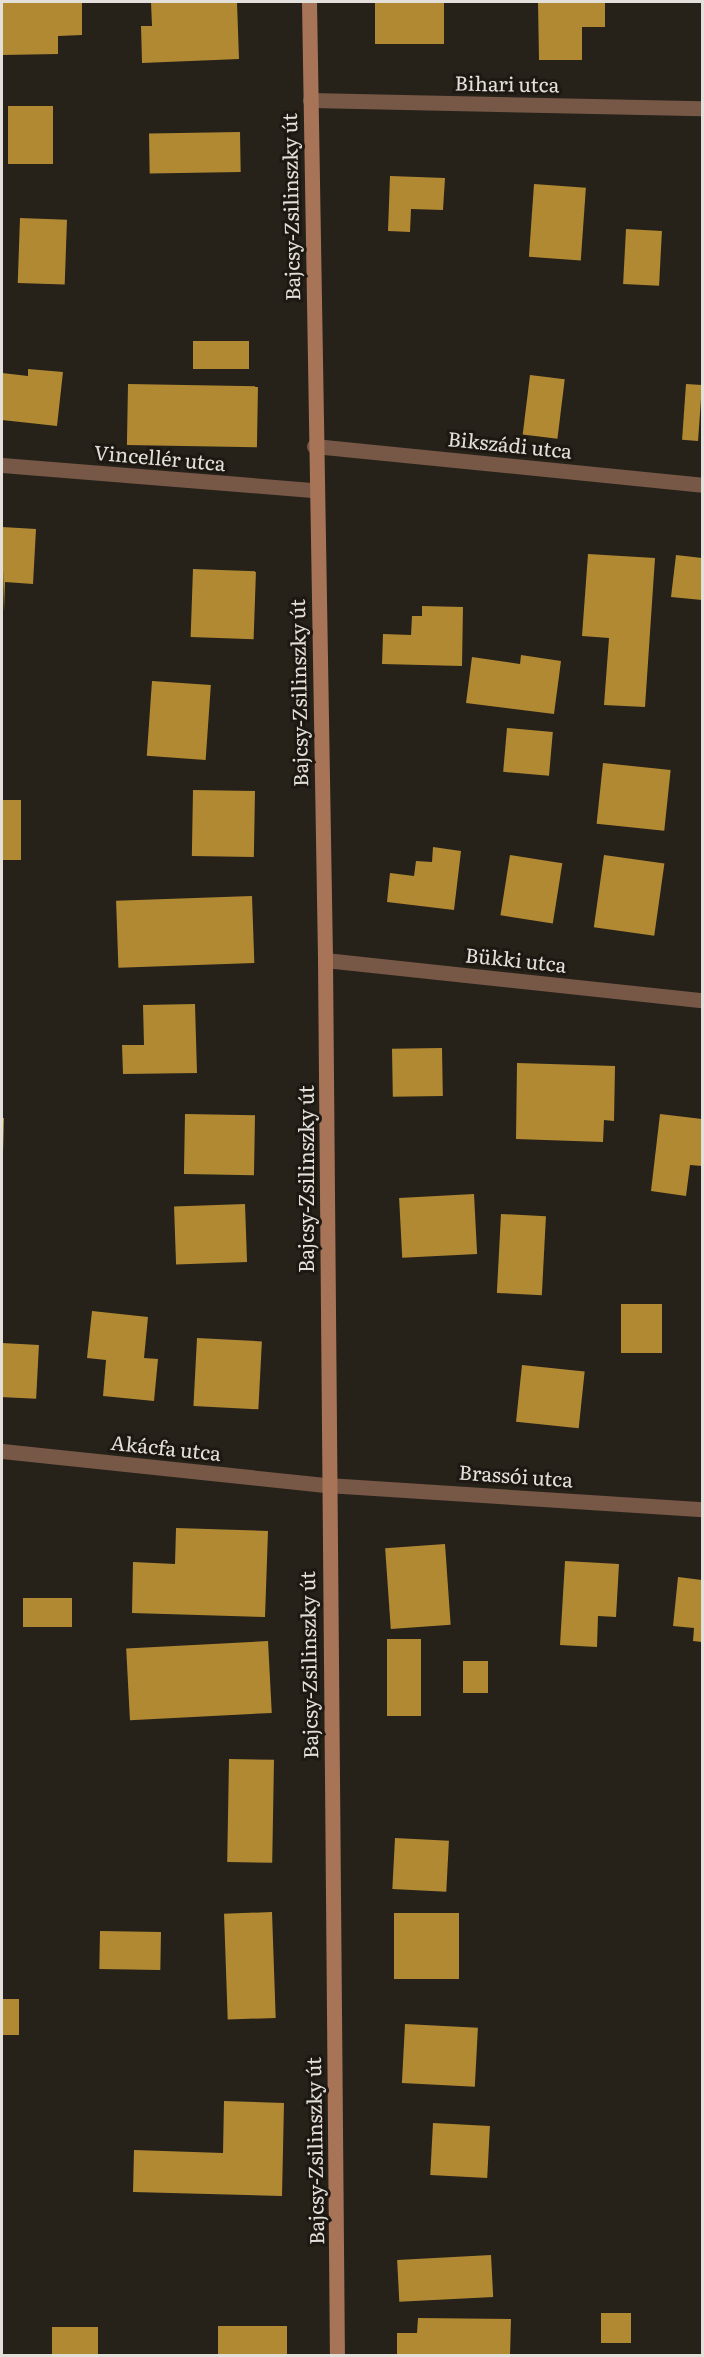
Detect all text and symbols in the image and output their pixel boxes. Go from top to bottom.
street label: Bihari utca [454,70,560,96]
street label: Bajcsy-Zsilinszky út [276,113,304,301]
street label: Bikszádi utca [447,426,573,462]
street label: Vincellér utca [93,439,227,475]
street label: Bajcsy-Zsilinszky út [284,599,312,787]
street label: Bükki utca [464,942,568,976]
street label: Bajcsy-Zsilinszky út [293,1085,317,1273]
street label: Akácfa utca [110,1429,222,1465]
street label: Brassói utca [458,1459,574,1491]
street label: Bajcsy-Zsilinszky út [294,1571,322,1759]
street label: Bajcsy-Zsilinszky út [300,2057,328,2245]

